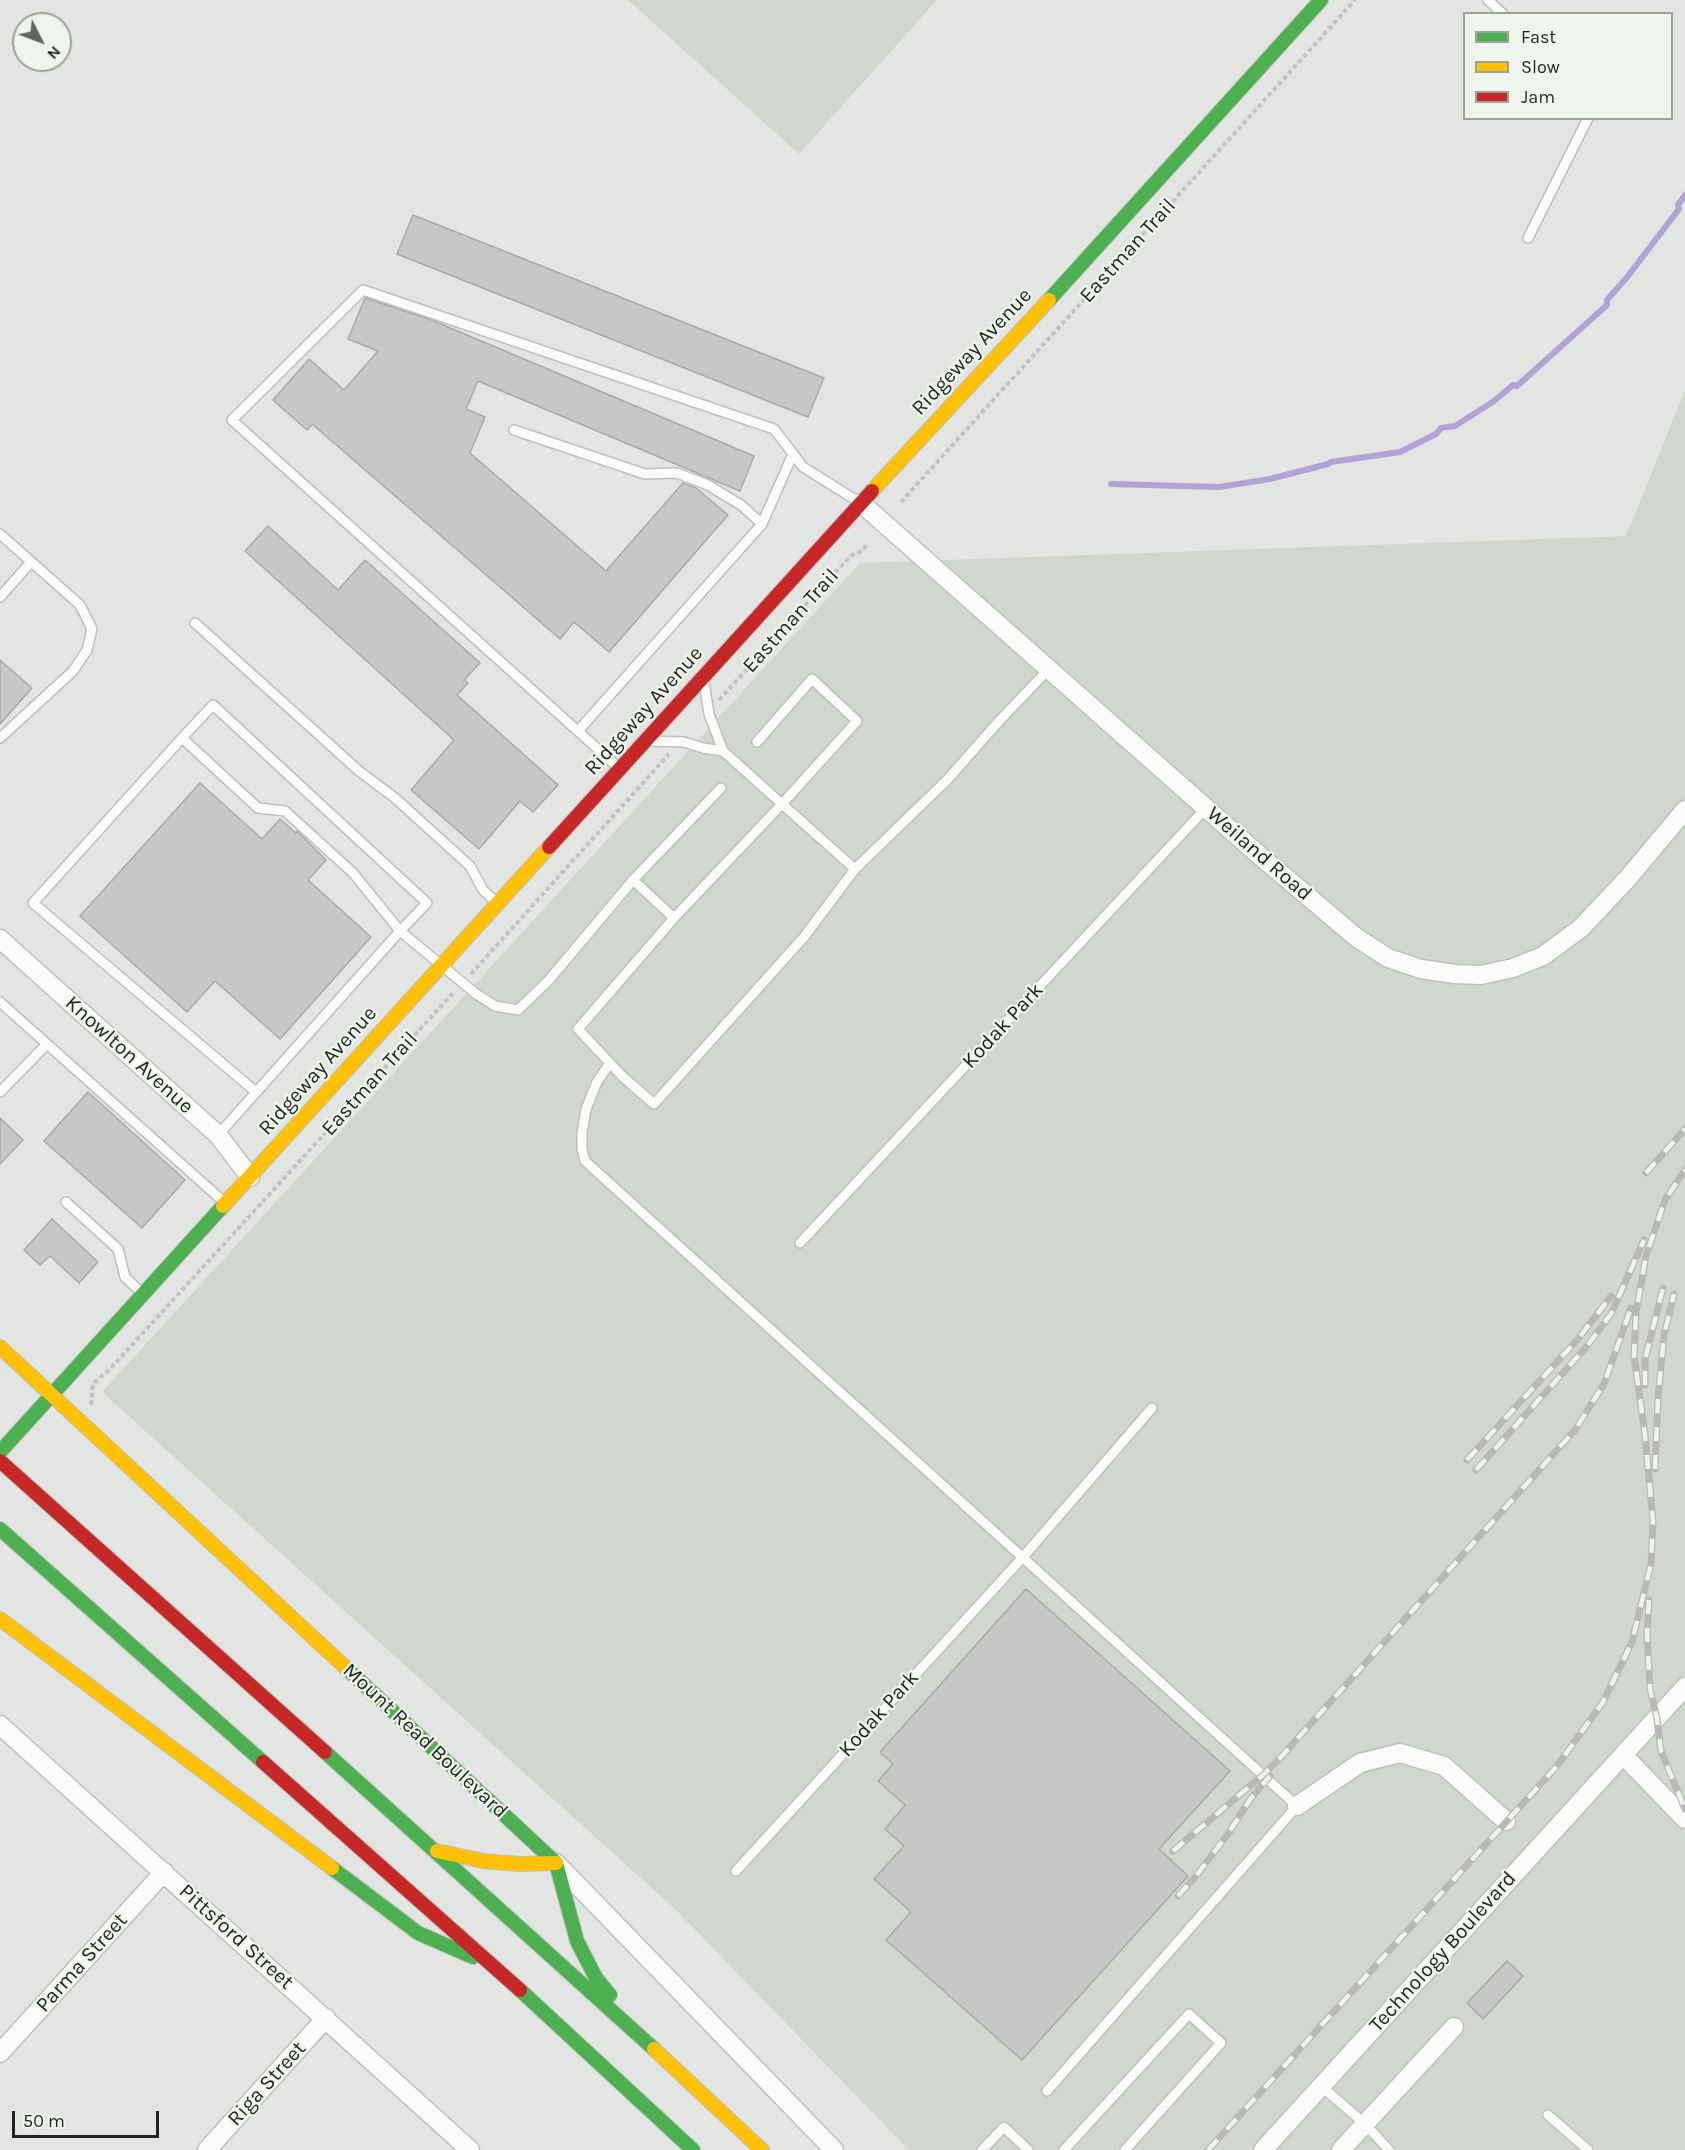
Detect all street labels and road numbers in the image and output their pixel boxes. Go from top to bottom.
street label: Eastman Trail [1075,194,1181,308]
street label: Ridgeway Avenue [907,283,1037,421]
street label: Eastman Trail [738,564,844,678]
street label: Ridgeway Avenue [579,641,709,781]
street label: Weiland Road [1201,802,1317,906]
street label: Kodak Park [957,978,1049,1074]
street label: Knowlton Avenue [60,991,198,1119]
street label: Ridgeway Avenue [253,1001,383,1141]
street label: Eastman Trail [317,1027,423,1141]
street label: Mount Read Boulevard [337,1658,513,1824]
street label: Kodak Park [834,1666,924,1762]
street label: Technology Boulevard [1364,1866,1522,2038]
street label: Pittsford Street [174,1879,298,1995]
street label: Parma Street [31,1908,133,2018]
street label: Riga Street [222,2036,312,2132]

